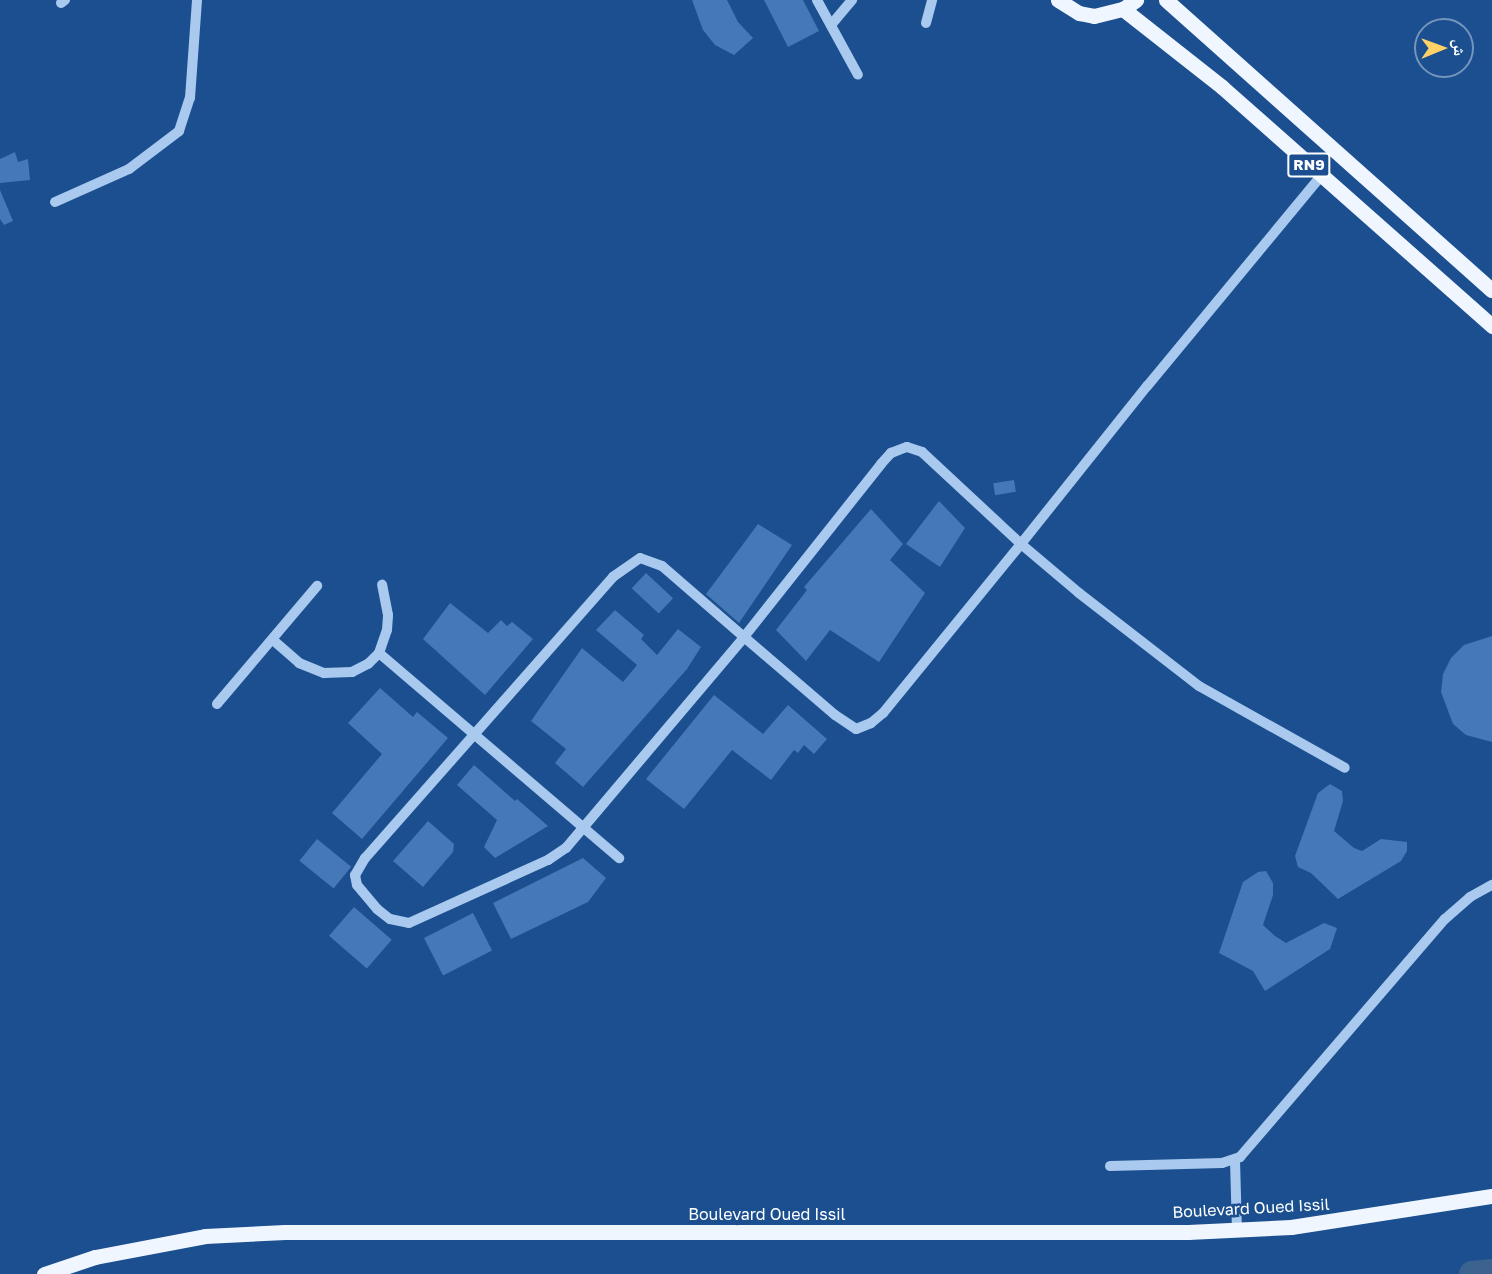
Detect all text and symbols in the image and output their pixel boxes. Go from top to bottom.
north arrow [1414,18,1474,78]
text: ش [1450,39,1470,56]
road number: RN9 [1286,153,1332,177]
street label: Boulevard Oued Issil [1172,1194,1330,1222]
street label: Boulevard Oued Issil [688,1204,846,1224]

